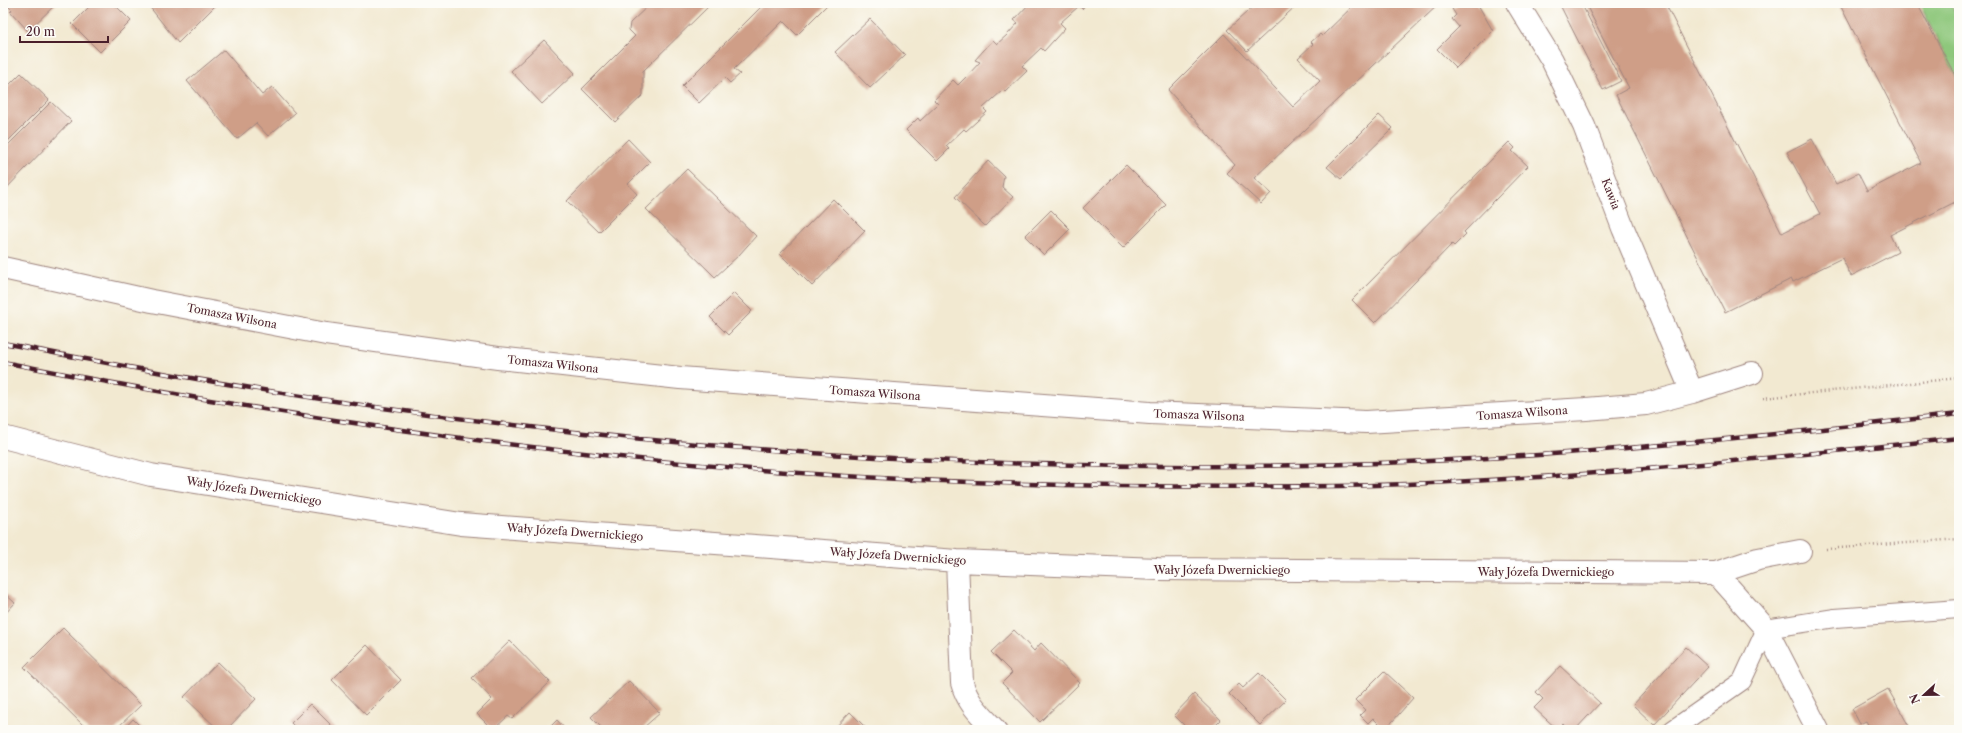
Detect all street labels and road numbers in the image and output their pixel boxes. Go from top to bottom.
street label: Kawia [1599,176,1623,212]
street label: Tomasza Wilsona [186,300,278,332]
street label: Tomasza Wilsona [507,352,599,376]
street label: Tomasza Wilsona [829,383,921,403]
street label: Tomasza Wilsona [1476,403,1568,423]
street label: Tomasza Wilsona [1153,406,1245,424]
street label: Wały Józefa Dwernickiego [184,473,323,509]
street label: Wały Józefa Dwernickiego [505,520,644,544]
street label: Wały Józefa Dwernickiego [828,544,967,568]
street label: Wały Józefa Dwernickiego [1153,563,1291,577]
street label: Wały Józefa Dwernickiego [1477,565,1615,579]

